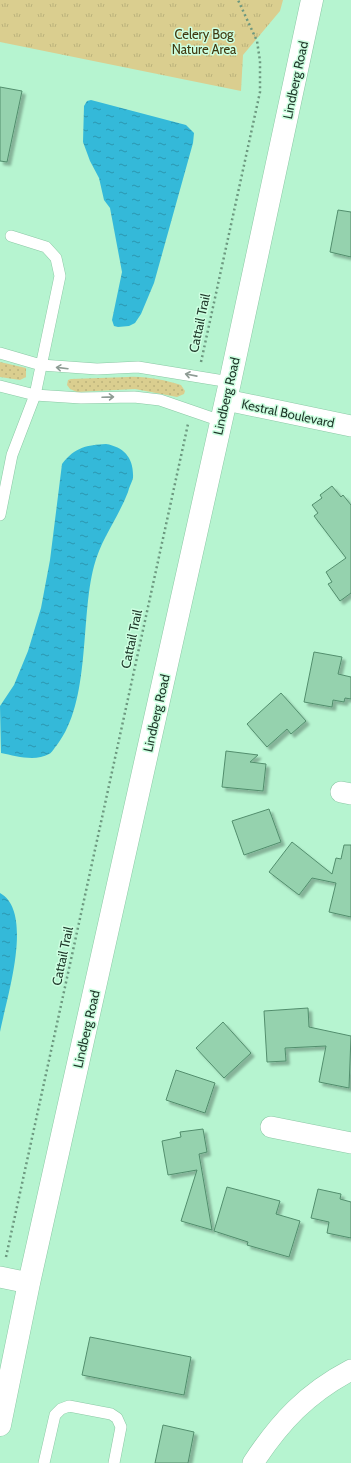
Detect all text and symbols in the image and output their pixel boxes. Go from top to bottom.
park label: Celery Bog Nature Area [172,26,237,57]
street label: Lindberg Road [279,40,311,120]
street label: Cattail Trail [185,292,213,354]
street label: Lindberg Road [209,356,243,436]
one-way arrow [56,364,69,372]
one-way arrow [185,371,198,379]
one-way arrow [101,394,114,401]
street label: Kestral Boulevard [240,395,336,431]
street label: Cattail Trail [117,608,145,670]
street label: Lindberg Road [139,673,173,753]
street label: Cattail Trail [48,925,76,987]
street label: Lindberg Road [69,989,103,1069]

